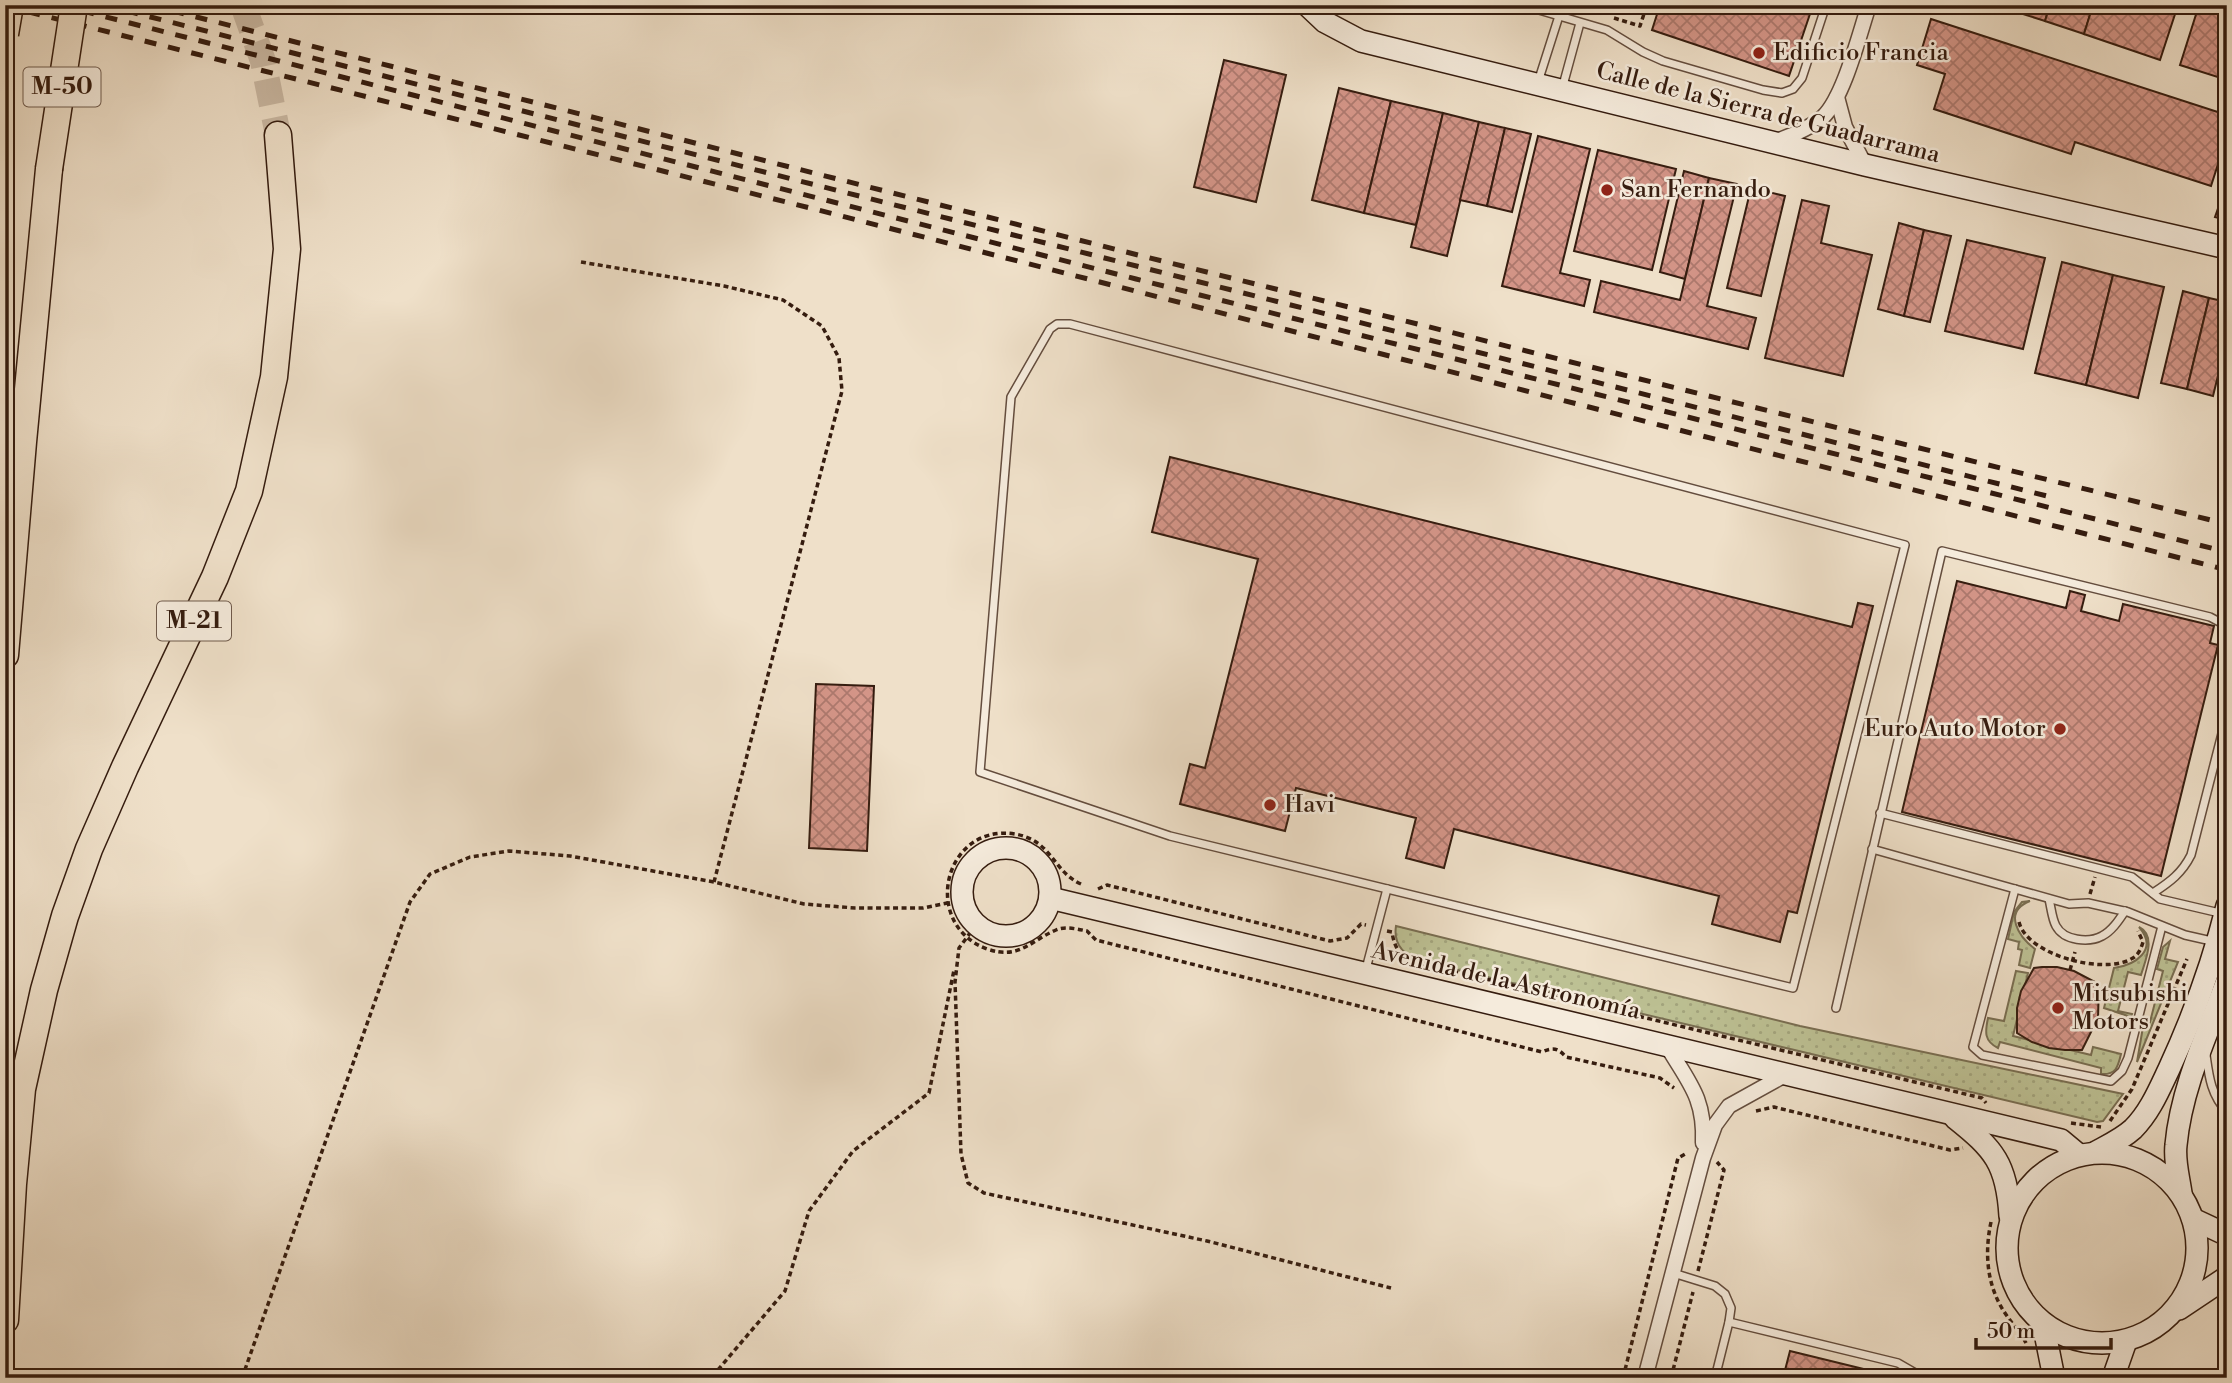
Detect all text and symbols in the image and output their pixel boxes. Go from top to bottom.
place label: Edificio Francia [1773,38,1950,68]
marker: Edificio Francia [1751,45,1767,61]
street label: Calle de la Sierra de Guadarrama [1593,56,1944,170]
road number: M-50 [24,68,100,106]
place label: San Fernando [1621,175,1771,205]
marker: San Fernando [1599,182,1615,198]
road number: M-21 [157,601,231,640]
place label: Euro Auto Motor [1864,714,2046,744]
marker: Euro Auto Motor [2052,721,2068,737]
place label: Havi [1284,790,1335,820]
marker: Havi [1262,797,1278,813]
street label: Avenida de la Astronomía [1368,935,1644,1027]
place label: Mitsubishi Motors [2072,979,2188,1037]
marker: Mitsubishi Motors [2050,1000,2066,1016]
scale bar [1976,1306,2111,1350]
text: 50 m [1987,1319,2035,1345]

